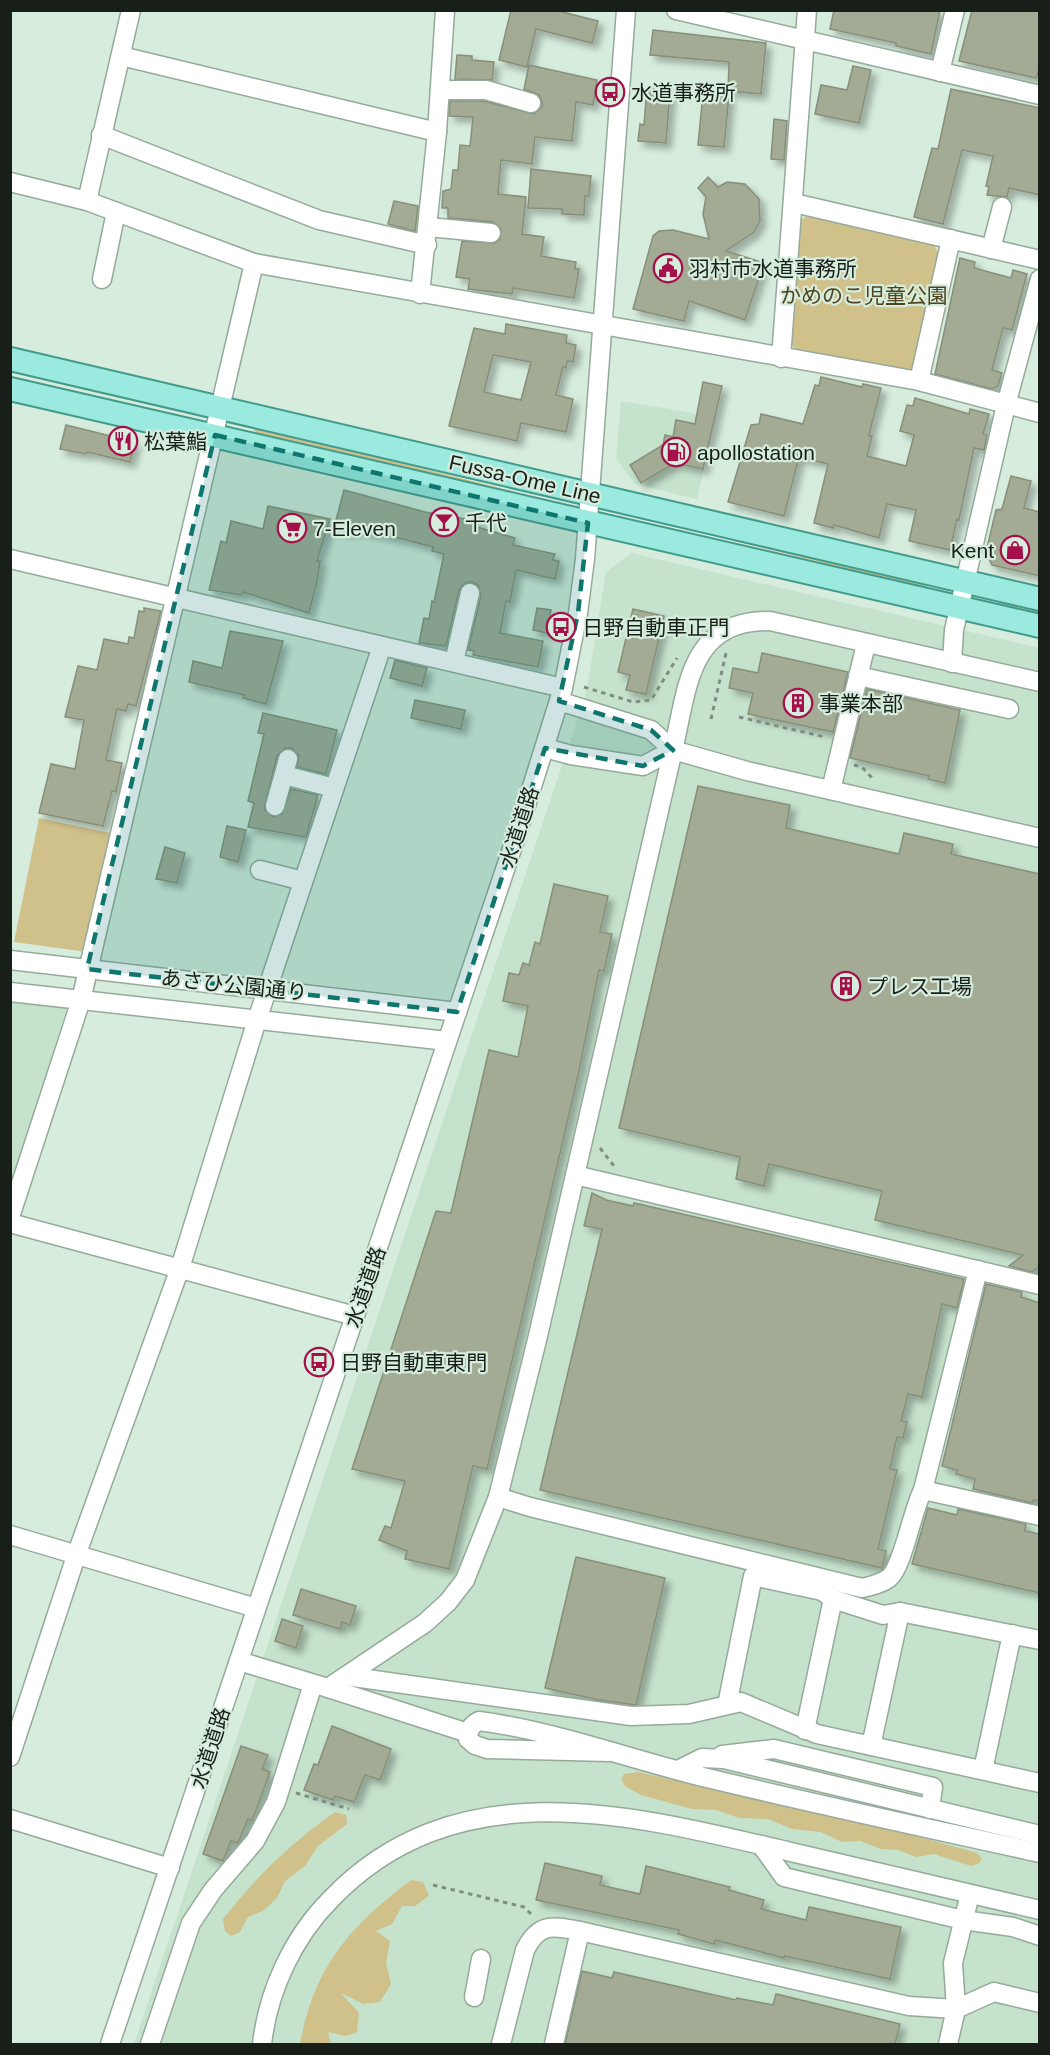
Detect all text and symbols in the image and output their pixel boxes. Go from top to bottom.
bus stop icon: 水道事務所 [594,76,626,108]
place label: 水道事務所 [631,81,736,104]
public building icon: 羽村市水道事務所 [652,252,684,284]
place label: 羽村市水道事務所 [689,257,857,280]
park label: かめのこ児童公園 [780,284,948,307]
restaurant icon: 松葉鮨 [107,425,139,457]
place label: 松葉鮨 [144,430,207,453]
fuel station icon: apollostation [660,436,692,468]
place label: apollostation [697,441,815,464]
street label: Fussa-Ome Line [447,450,603,508]
bar icon: 千代 [428,506,460,538]
place label: 千代 [465,511,507,534]
supermarket icon: 7-Eleven [276,512,308,544]
place label: 7-Eleven [313,517,396,540]
shop icon: Kent [999,534,1031,566]
place label: Kent [951,539,994,562]
bus stop icon: 日野自動車正門 [545,611,577,643]
place label: 日野自動車正門 [582,616,729,639]
building icon: 事業本部 [782,687,814,719]
place label: 事業本部 [819,692,903,715]
street label: 水道道路 [495,784,543,870]
street label: あさひ公園通り [160,966,308,1004]
building icon: プレス工場 [830,970,862,1002]
place label: プレス工場 [867,975,972,998]
street label: 水道道路 [340,1244,390,1330]
bus stop icon: 日野自動車東門 [303,1346,335,1378]
place label: 日野自動車東門 [340,1351,487,1374]
street label: 水道道路 [186,1705,234,1791]

